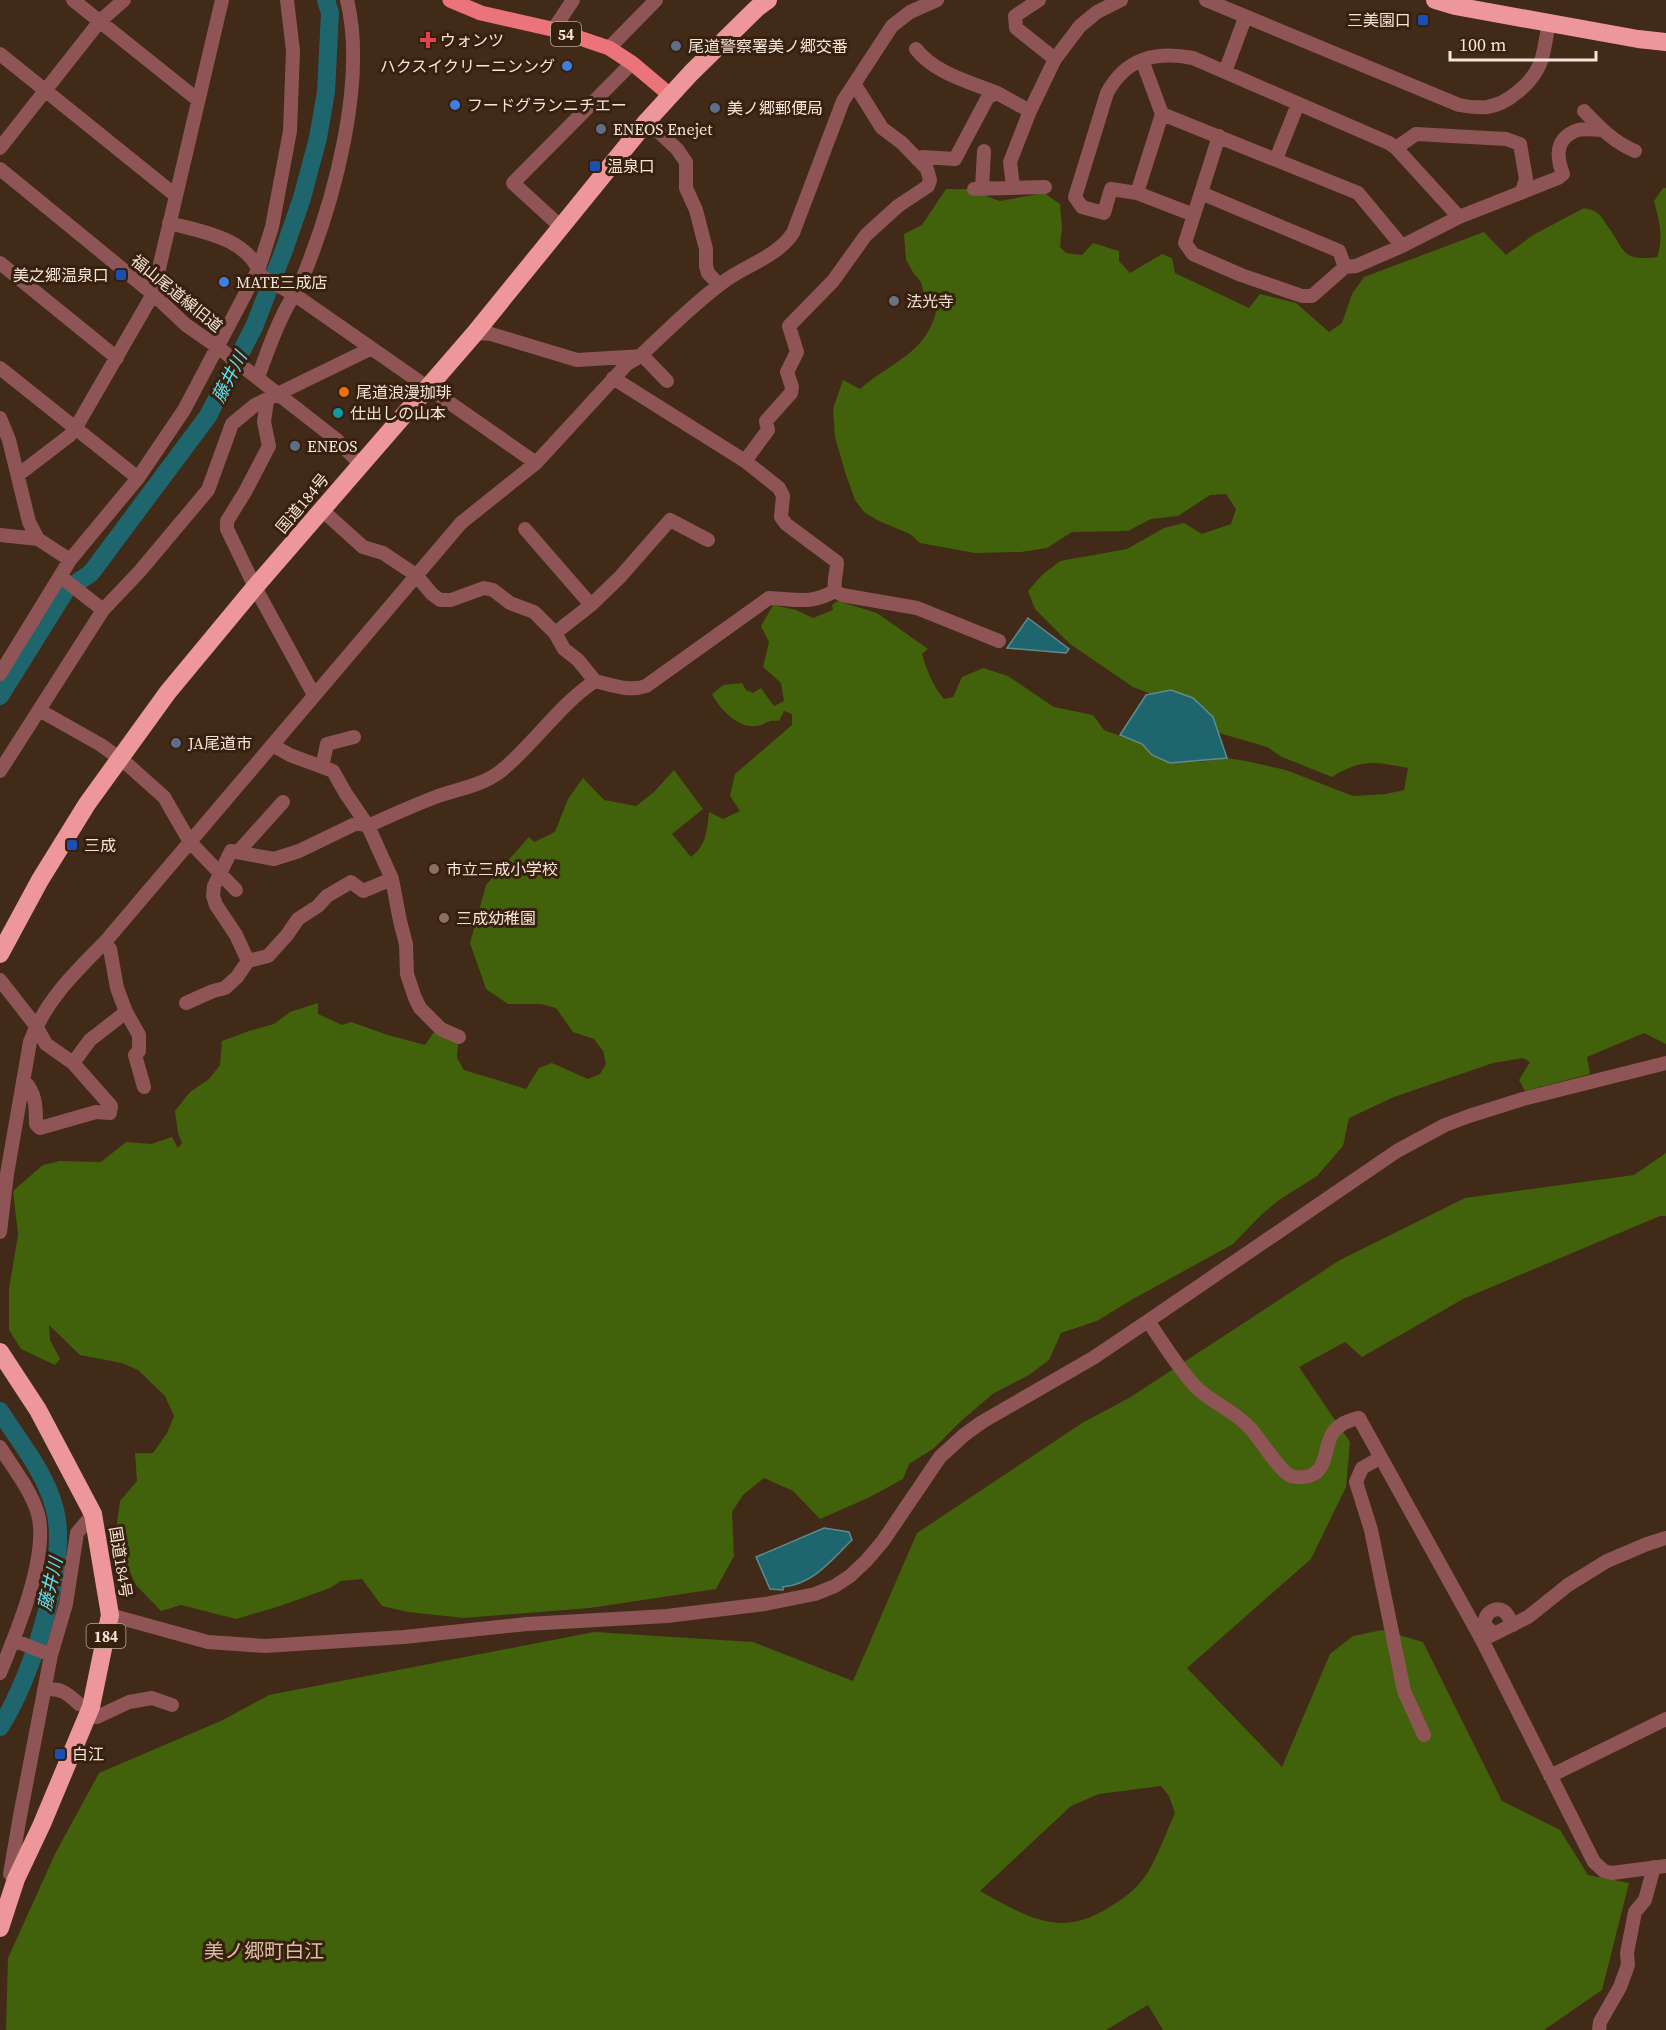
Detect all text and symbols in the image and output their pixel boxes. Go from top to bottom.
place label: 三美園口 [1347,9,1411,31]
marker: 三美園口 [1416,13,1430,27]
road number: 54 [551,22,581,46]
scale bar [1450,24,1596,62]
place label: ウォンツ [440,29,504,51]
text: 100 m [1459,32,1506,57]
marker: ウォンツ [421,33,435,47]
place label: 尾道警察署美ノ郷交番 [688,35,848,57]
marker: 尾道警察署美ノ郷交番 [669,39,683,53]
place label: ハクスイクリーニンング [380,55,555,77]
marker: ハクスイクリーニンング [560,59,574,73]
place label: フードグランニチエー [467,94,627,116]
place label: 美ノ郷郵便局 [727,97,823,119]
marker: フードグランニチエー [448,98,462,112]
marker: 美ノ郷郵便局 [708,101,722,115]
place label: ENEOS Enejet [613,118,713,140]
marker: ENEOS Enejet [594,122,608,136]
place label: 温泉口 [607,155,655,177]
marker: 温泉口 [588,159,602,173]
street label: 福山尾道線旧道 [127,249,227,337]
place label: 美之郷温泉口 [13,264,109,286]
marker: 美之郷温泉口 [114,268,128,282]
place label: MATE三成店 [236,271,327,293]
marker: MATE三成店 [217,275,231,289]
place label: 法光寺 [906,290,954,312]
marker: 法光寺 [887,294,901,308]
water label: 藤井川 [206,345,253,407]
place label: 尾道浪漫珈琲 [356,381,452,403]
marker: 尾道浪漫珈琲 [337,385,351,399]
place label: 仕出しの山本 [350,402,446,424]
marker: 仕出しの山本 [331,406,345,420]
place label: ENEOS [307,435,357,457]
marker: ENEOS [288,439,302,453]
street label: 国道184号 [270,468,334,538]
place label: JA尾道市 [187,732,252,754]
marker: JA尾道市 [169,736,183,750]
place label: 三成 [84,834,116,856]
marker: 三成 [65,838,79,852]
place label: 市立三成小学校 [446,858,558,880]
marker: 市立三成小学校 [427,862,441,876]
place label: 三成幼稚園 [456,907,536,929]
marker: 三成幼稚園 [437,911,451,925]
street label: 国道184号 [105,1525,137,1599]
water label: 藤井川 [32,1553,69,1613]
road number: 184 [86,1624,126,1648]
place label: 白江 [72,1743,104,1765]
marker: 白江 [53,1747,67,1761]
district label: 美ノ郷町白江 [204,1937,324,1965]

